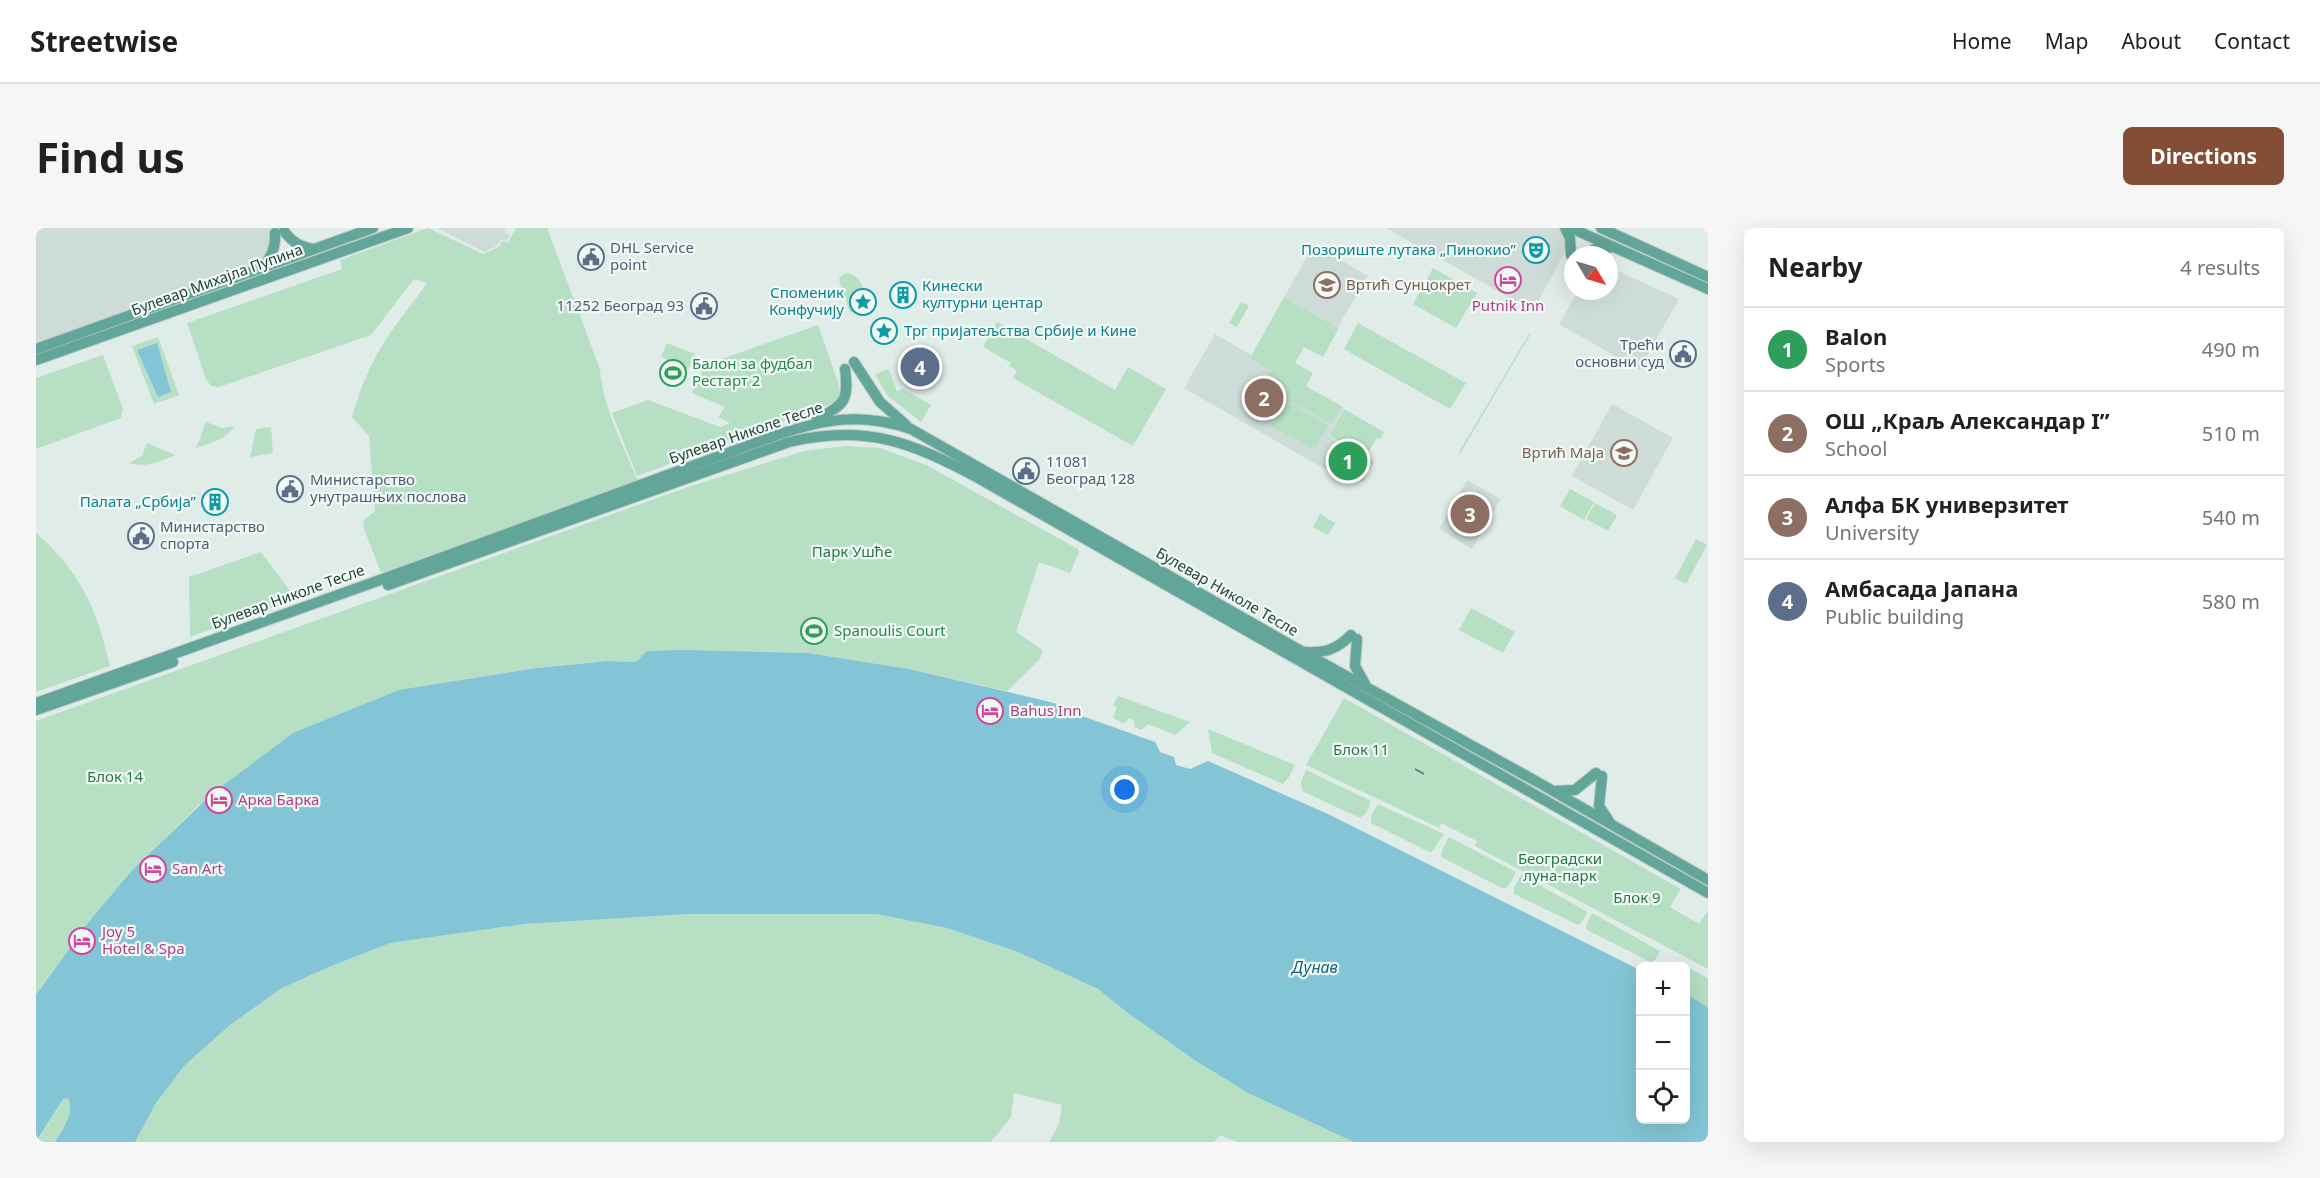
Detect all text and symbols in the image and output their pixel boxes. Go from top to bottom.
text: Streetwise [30,22,178,60]
text: Home [1952,27,2012,55]
text: Map [2045,27,2088,55]
text: About [2121,27,2181,55]
text: Contact [2214,27,2290,55]
button: Directions [2123,127,2284,185]
text: Find us [36,128,185,185]
theatre icon: Позориште лутака „Пинокио” [1521,235,1551,265]
place label: DHL Service point [610,237,694,274]
street label: Булевар Михајла Пупина [128,239,305,319]
place label: Позориште лутака „Пинокио” [1301,239,1517,259]
public building icon: DHL Service point [576,242,606,272]
north arrow [1564,246,1618,300]
text: Nearby [1768,249,1863,285]
text: 4 results [2180,254,2260,281]
hotel icon: Putnik Inn [1493,265,1523,295]
school or university icon: Вртић Сунцокрет [1312,270,1342,300]
place label: Вртић Сунцокрет [1346,274,1471,294]
place label: Кинески културни центар [922,275,1043,312]
building icon: Кинески културни центар [888,280,918,310]
place label: Споменик Конфучију [769,282,844,319]
place icon: Споменик Конфучију [848,287,878,317]
public building icon: 11252 Београд 93 [689,291,719,321]
place label: 11252 Београд 93 [557,295,684,315]
place label: Putnik Inn [1472,295,1544,315]
place icon: Трг пријатељства Србије и Кине [869,316,899,346]
place label: Трг пријатељства Србије и Кине [904,320,1137,340]
text: Balon [1825,321,1887,351]
place label: Трећи основни суд [1575,334,1664,371]
text: 1 [1782,336,1793,363]
text: 490 m [2202,336,2260,363]
public building icon: Трећи основни суд [1668,339,1698,369]
pin: 4 [900,344,940,390]
text: Sports [1825,351,1885,378]
place label: Балон за фудбал Рестарт 2 [692,353,813,390]
sports icon: Балон за фудбал Рестарт 2 [658,358,688,388]
pin: 2 [1244,376,1284,420]
street label: Булевар Николе Тесле [666,396,825,468]
text: ОШ „Краљ Александар I” [1825,405,2109,435]
text: 2 [1782,420,1793,447]
text: 510 m [2202,420,2260,447]
text: School [1825,435,1887,462]
pin: 1 [1328,438,1368,484]
school or university icon: Вртић Маја [1609,438,1639,468]
place label: Вртић Маја [1522,442,1604,462]
place label: 11081 Београд 128 [1046,451,1135,488]
public building icon: 11081 Београд 128 [1011,456,1041,486]
place label: Министарство унутрашњих послова [310,469,466,506]
public building icon: Министарство унутрашњих послова [275,474,305,504]
building icon: Палата „Србија” [200,487,230,517]
text: Алфа БК универзитет [1825,489,2068,519]
place label: Палата „Србија” [80,491,197,511]
pin: 3 [1450,492,1490,536]
text: 3 [1782,504,1793,531]
text: 540 m [2202,504,2260,531]
place label: Министарство спорта [160,516,265,553]
text: University [1825,519,1919,546]
public building icon: Министарство спорта [126,521,156,551]
park label: Парк Ушће [812,541,892,561]
street label: Булевар Николе Тесле [1153,542,1302,640]
street label: Булевар Николе Тесле [208,559,367,633]
text: Амбасада Јапана [1825,573,2018,603]
text: 4 [1782,588,1793,615]
text: 580 m [2202,588,2260,615]
text: Public building [1825,603,1964,630]
sports icon: Spanoulis Court [799,616,829,646]
place label: Spanoulis Court [834,620,946,640]
hotel icon: Bahus Inn [975,696,1005,726]
place label: Bahus Inn [1010,700,1081,720]
park label: Блок 11 [1333,739,1389,759]
park label: Блок 14 [87,766,143,786]
your location [1110,775,1139,804]
hotel icon: Арка Барка [204,785,234,815]
place label: Арка Барка [238,789,319,809]
park label: Београдски луна-парк [1518,848,1602,885]
hotel icon: San Art [138,854,168,884]
place label: San Art [172,858,224,878]
park label: Блок 9 [1613,887,1661,907]
place label: Joy 5 Hotel & Spa [100,921,185,958]
hotel icon: Joy 5 Hotel & Spa [67,926,97,956]
water label: Дунав [1290,956,1338,978]
map controls [1636,962,1690,1124]
button: + [1636,962,1690,1016]
button: − [1636,1016,1690,1070]
button: locate [1636,1070,1690,1124]

